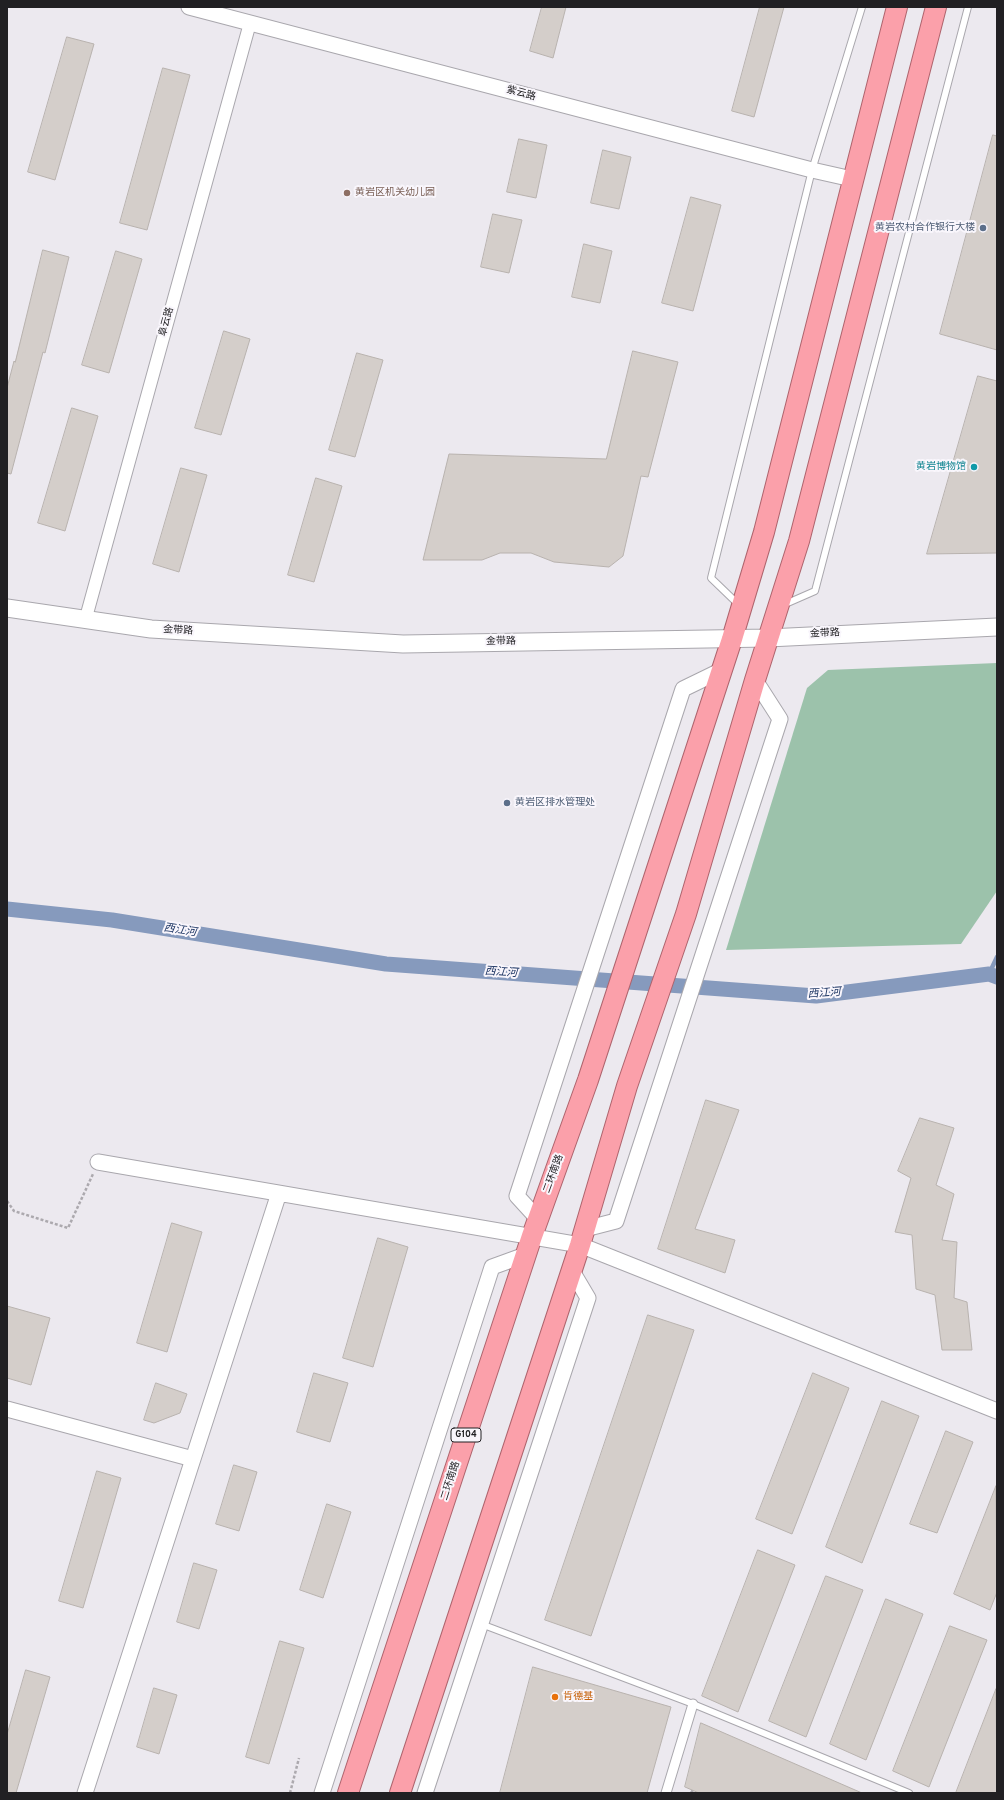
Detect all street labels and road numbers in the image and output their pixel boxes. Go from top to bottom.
street label: 紫云路 [505,84,537,104]
street label: 阜云路 [157,306,177,338]
street label: 金带路 [163,624,193,638]
street label: 金带路 [810,627,840,641]
street label: 金带路 [486,636,516,648]
street label: 二环南路 [542,1153,566,1195]
road number: G104 [451,1428,481,1442]
street label: 二环南路 [439,1460,463,1502]

